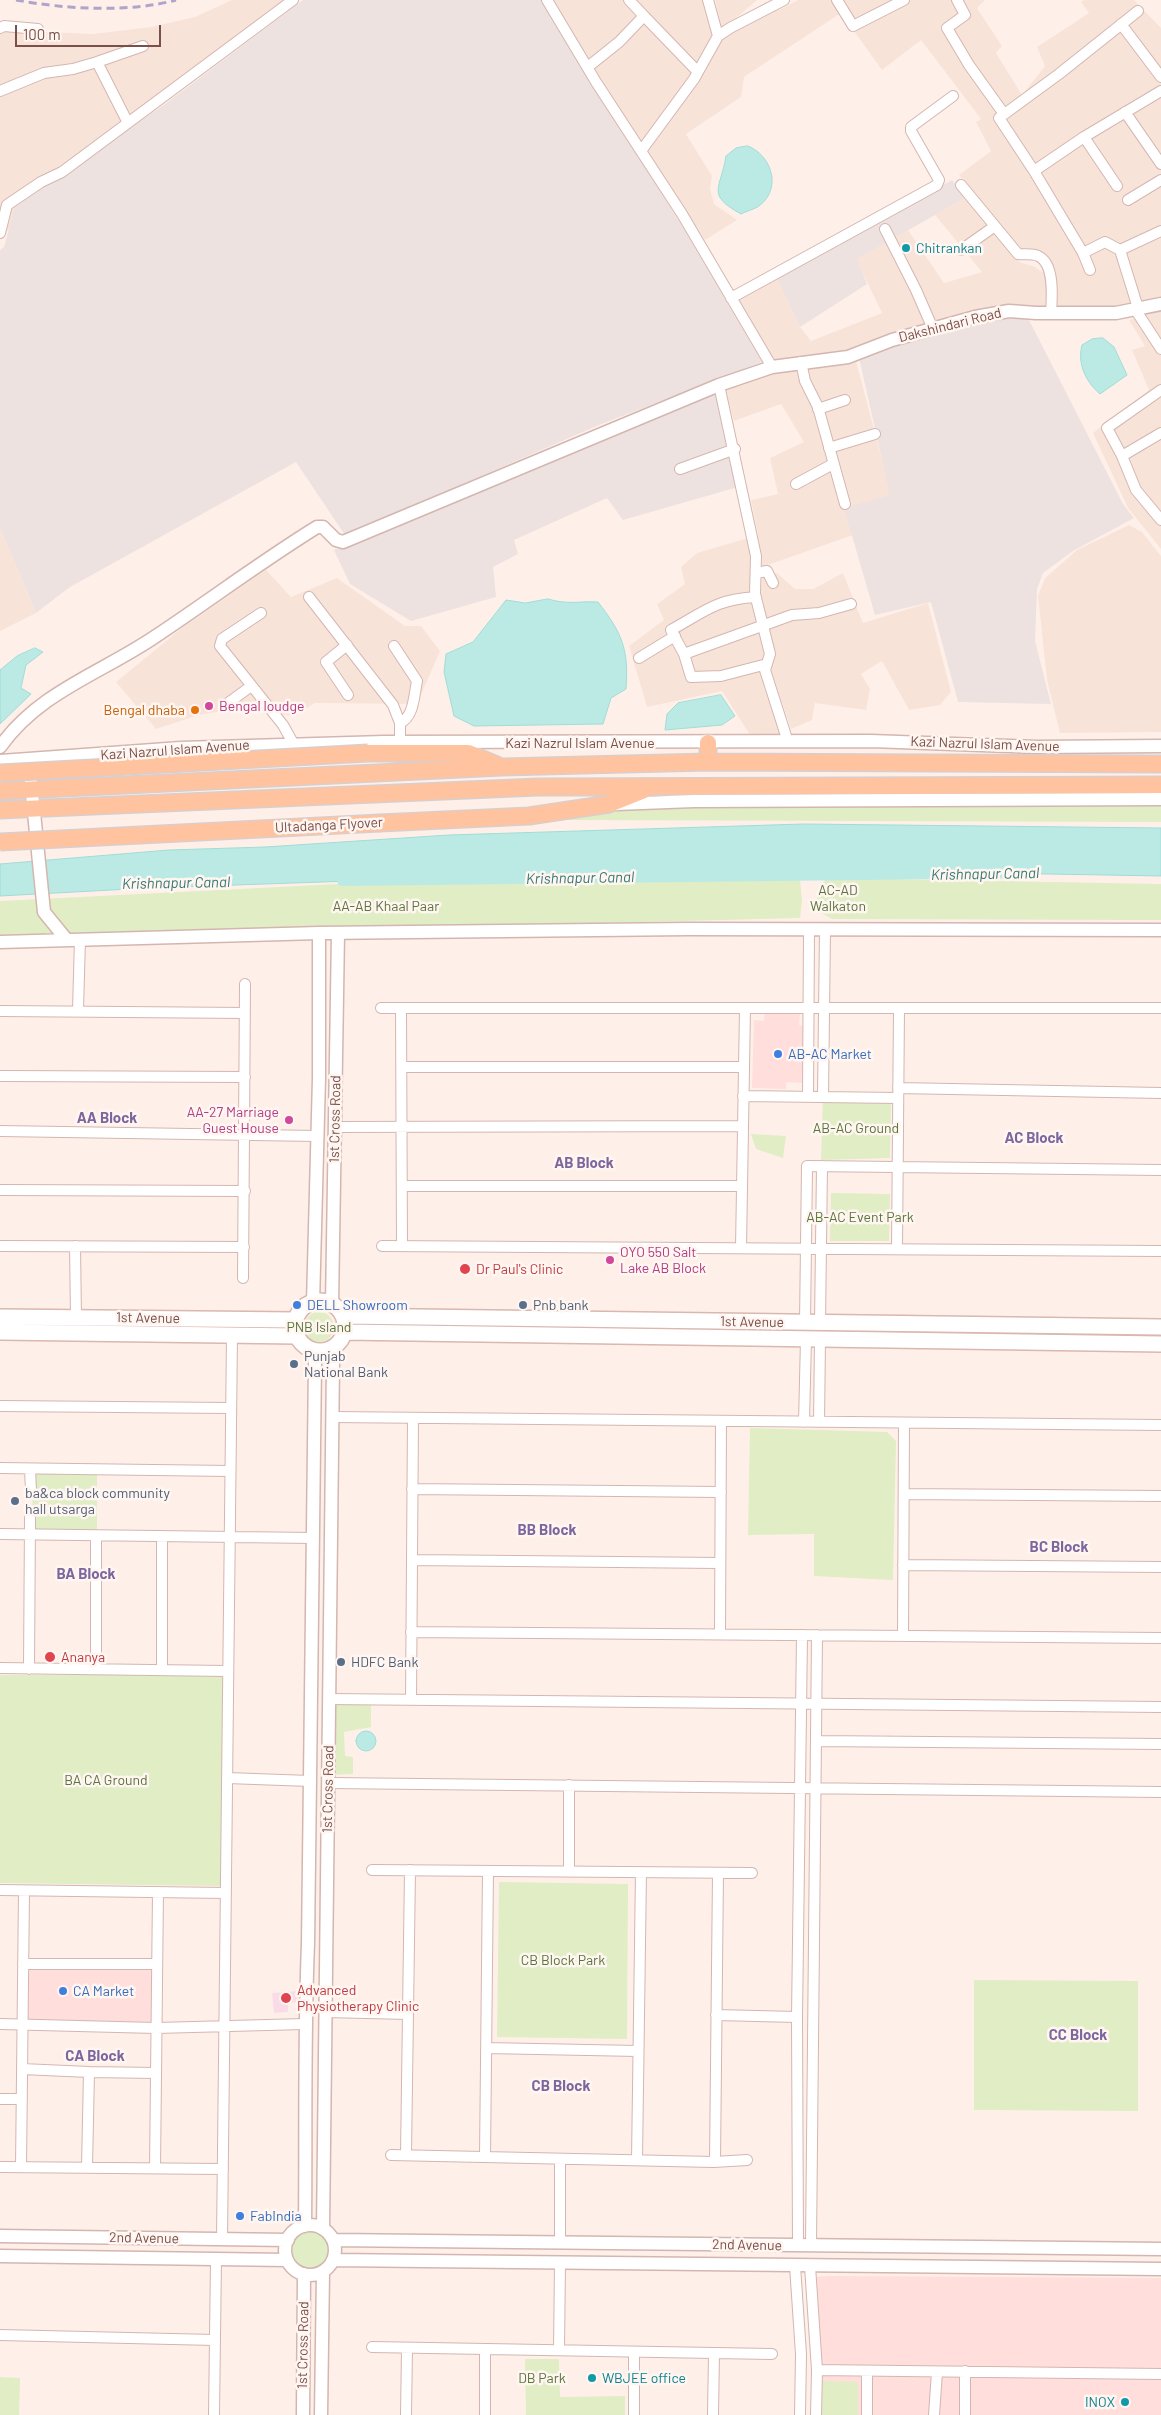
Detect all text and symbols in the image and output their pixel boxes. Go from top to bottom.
scale bar [18,15,164,47]
text: 100 m [23,25,61,43]
place label: Chitrankan [916,240,982,256]
marker: Chitrankan [900,242,912,254]
street label: Dakshindari Road [897,304,1003,346]
place label: Bengal loudge [219,698,304,714]
marker: Bengal loudge [203,700,215,712]
place label: Bengal dhaba [103,702,185,718]
marker: Bengal dhaba [189,704,201,716]
street label: Kazi Nazrul Islam Avenue [910,733,1060,755]
street label: Kazi Nazrul Islam Avenue [505,735,655,751]
street label: Kazi Nazrul Islam Avenue [100,736,250,764]
street label: Ultadanga Flyover [275,814,383,836]
water label: Krishnapur Canal [931,864,1039,884]
water label: Krishnapur Canal [526,868,634,888]
water label: Krishnapur Canal [122,873,230,893]
park label: AC-AD Walkaton [810,882,866,914]
park label: AA-AB Khaal Paar [333,898,439,914]
place label: AB-AC Market [788,1046,872,1062]
marker: AB-AC Market [772,1048,784,1060]
street label: 1st Cross Road [326,1075,344,1163]
place label: AA-27 Marriage Guest House [187,1104,279,1136]
district label: AA Block [77,1109,137,1127]
marker: AA-27 Marriage Guest House [283,1114,295,1126]
park label: AB-AC Ground [813,1120,899,1136]
district label: AC Block [1004,1129,1064,1147]
district label: AB Block [554,1154,614,1172]
park label: AB-AC Event Park [806,1209,914,1225]
place label: OYO 550 Salt Lake AB Block [620,1244,706,1276]
marker: OYO 550 Salt Lake AB Block [604,1254,616,1266]
place label: Dr Paul's Clinic [476,1261,563,1277]
marker: Dr Paul's Clinic [458,1262,472,1276]
place label: DELL Showroom [307,1297,408,1313]
place label: Pnb bank [533,1297,589,1313]
marker: DELL Showroom [291,1299,303,1311]
marker: Pnb bank [517,1299,529,1311]
street label: 1st Avenue [116,1309,180,1327]
street label: 1st Avenue [720,1313,784,1331]
park label: PNB Island [287,1319,351,1335]
place label: Punjab National Bank [304,1348,388,1380]
marker: Punjab National Bank [288,1358,300,1370]
place label: ba&ca block community hall utsarga [25,1485,170,1518]
marker: ba&ca block community hall utsarga [9,1495,21,1507]
district label: BB Block [518,1521,576,1539]
district label: BC Block [1030,1538,1088,1556]
district label: BA Block [56,1565,116,1583]
place label: Ananya [61,1649,105,1665]
marker: Ananya [43,1650,57,1664]
place label: HDFC Bank [351,1654,418,1670]
marker: HDFC Bank [335,1656,347,1668]
street label: 1st Cross Road [319,1745,337,1833]
park label: BA CA Ground [64,1772,148,1788]
park label: CB Block Park [521,1952,605,1968]
place label: Advanced Physiotherapy Clinic [297,1982,419,2014]
place label: CA Market [73,1983,134,1999]
marker: CA Market [57,1985,69,1997]
marker: Advanced Physiotherapy Clinic [279,1991,293,2005]
district label: CC Block [1049,2026,1107,2044]
district label: CA Block [65,2047,125,2065]
district label: CB Block [532,2077,590,2095]
place label: FabIndia [250,2208,302,2224]
marker: FabIndia [234,2210,246,2222]
street label: 2nd Avenue [109,2229,179,2247]
street label: 2nd Avenue [712,2236,782,2254]
street label: 1st Cross Road [294,2301,312,2389]
park label: DB Park [518,2370,566,2386]
place label: WBJEE office [602,2370,686,2386]
marker: WBJEE office [586,2372,598,2384]
place label: INOX [1085,2394,1115,2410]
marker: INOX [1119,2396,1131,2408]

